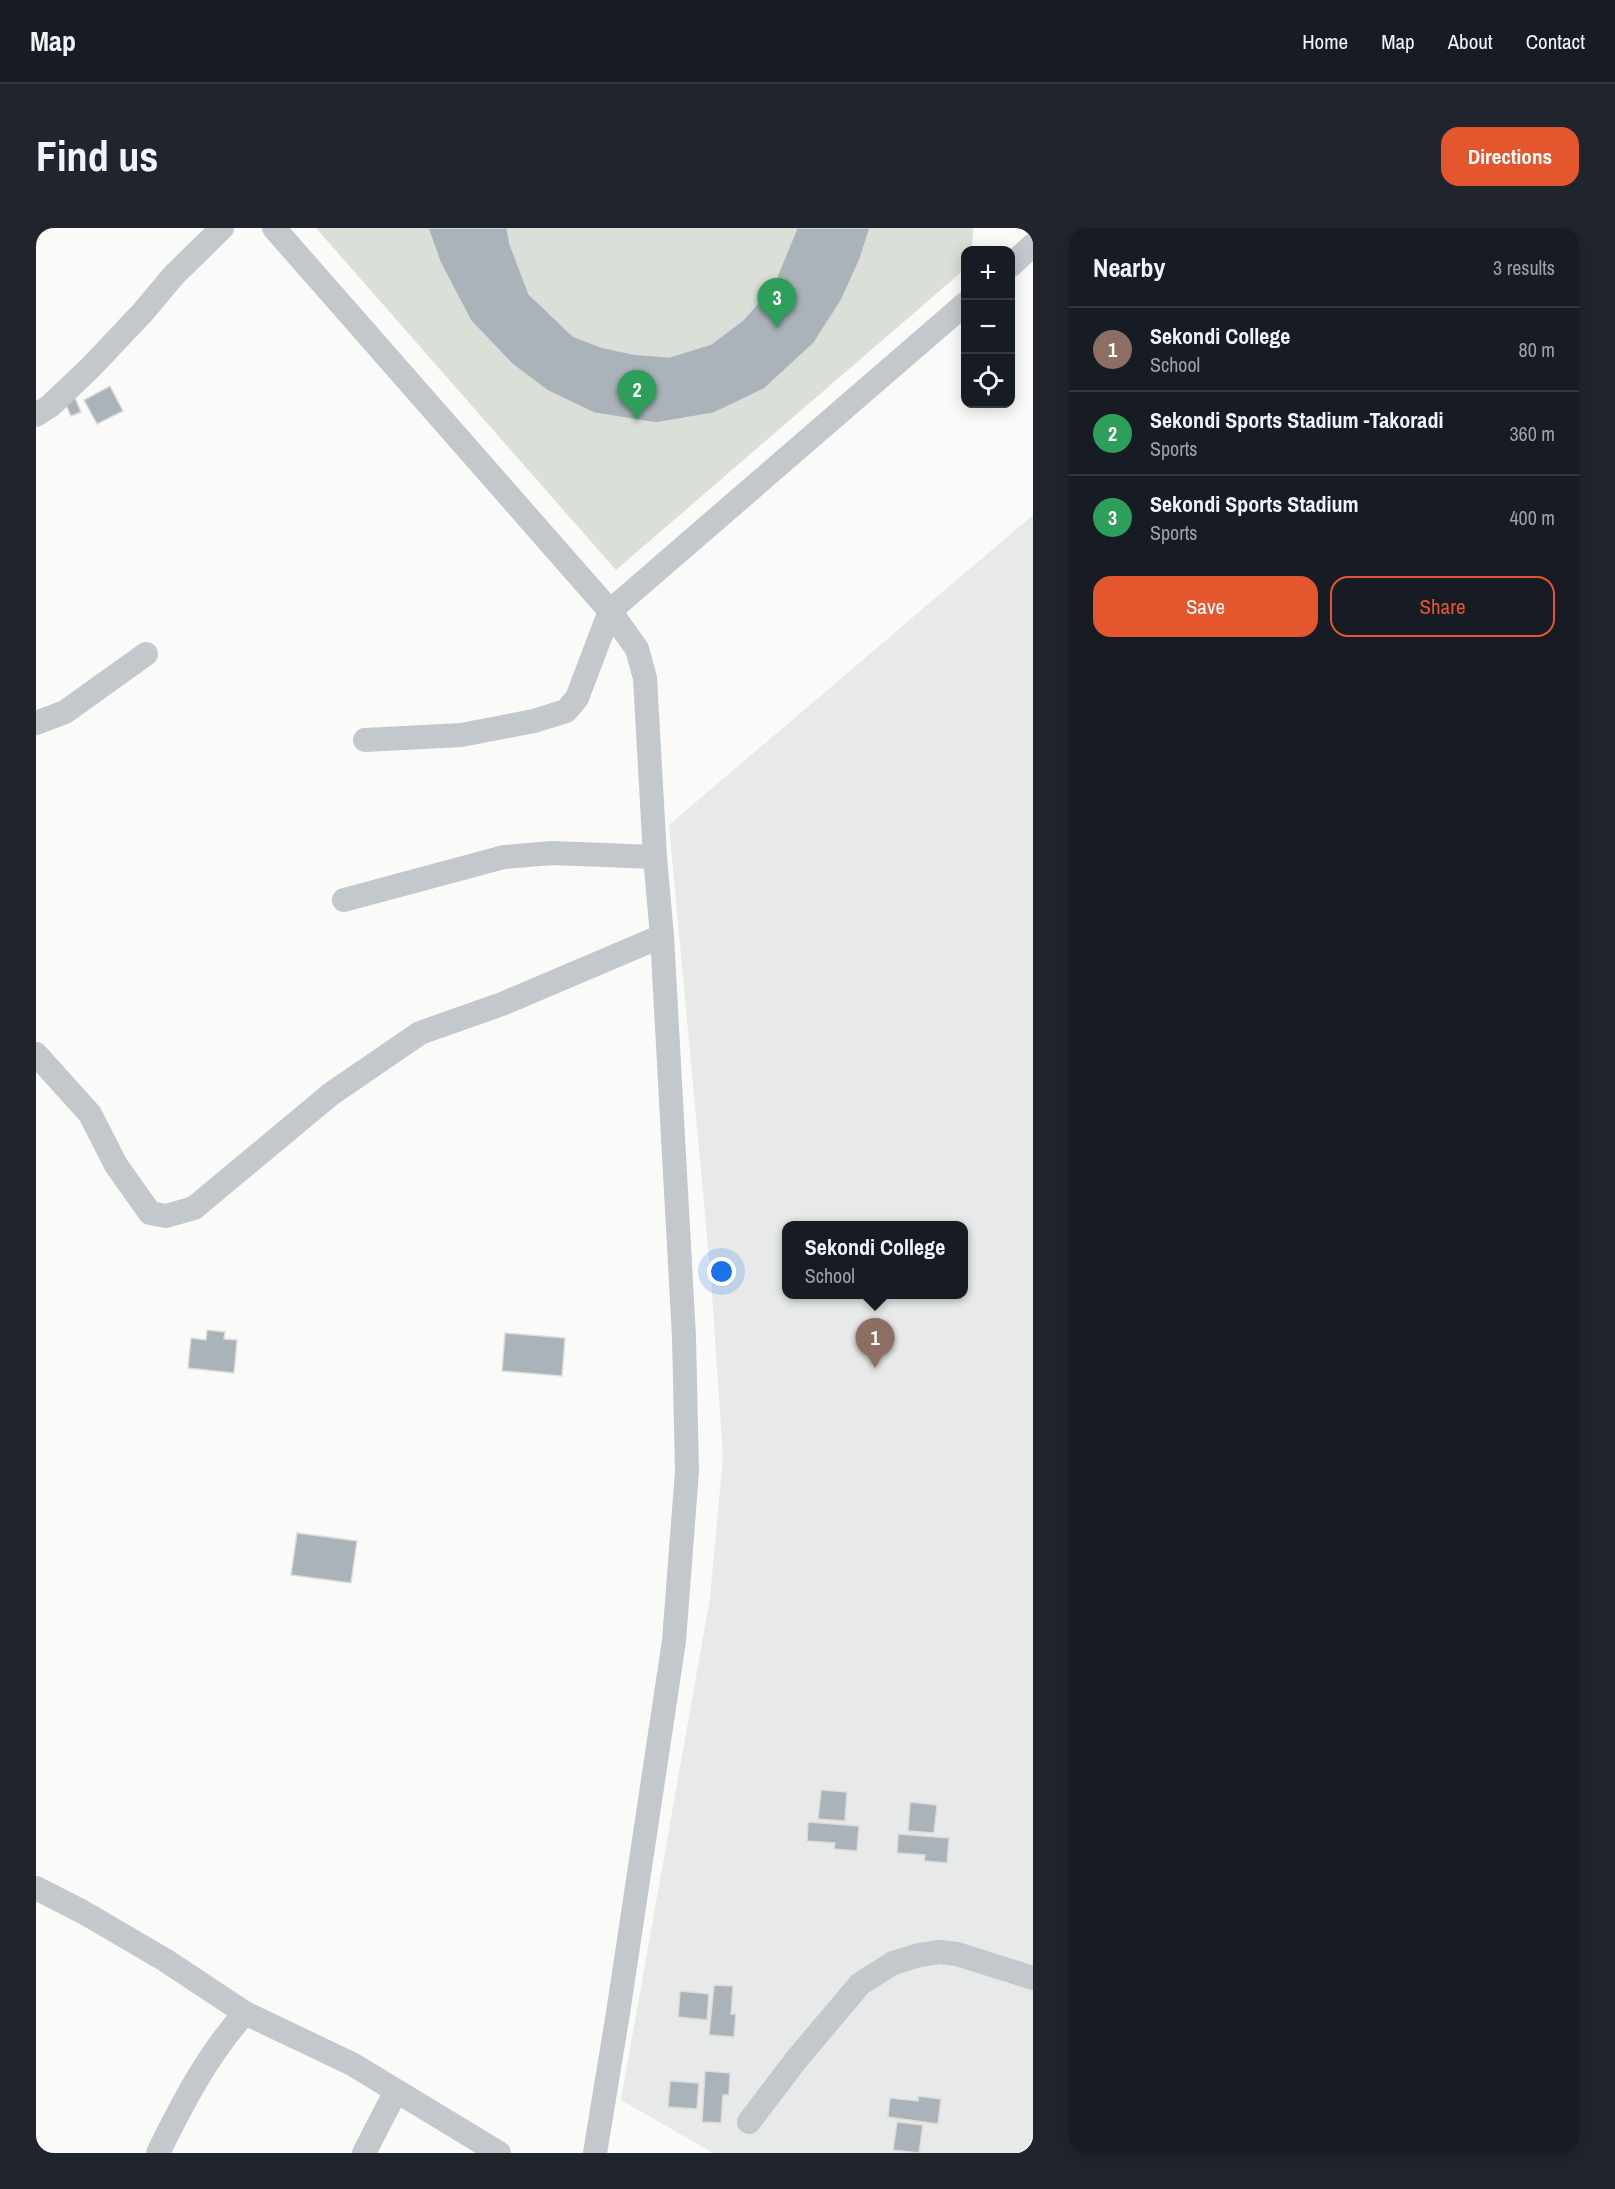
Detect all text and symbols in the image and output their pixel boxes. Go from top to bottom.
text: Map [30,22,76,60]
text: Home [1302,27,1348,56]
text: Map [1381,27,1415,56]
text: About [1448,27,1493,56]
text: Contact [1526,27,1585,56]
button: Directions [1441,127,1579,186]
text: Find us [36,128,158,184]
map controls [961,246,1015,408]
button: + [961,246,1015,300]
text: Nearby [1093,250,1165,285]
text: 3 results [1493,254,1555,281]
pin: 3 [758,279,796,328]
button: − [961,300,1015,354]
text: Sekondi College [1150,321,1290,351]
text: 1 [1108,336,1117,363]
text: 80 m [1519,336,1555,363]
text: School [1150,351,1200,378]
button: locate [961,354,1015,408]
pin: 2 [618,370,656,420]
text: Sekondi Sports Stadium -Takoradi [1150,405,1443,435]
text: 2 [1108,420,1117,447]
text: 360 m [1509,420,1555,447]
text: Sports [1150,435,1197,462]
text: Sekondi Sports Stadium [1150,489,1359,519]
text: 3 [1108,504,1117,531]
text: 400 m [1509,504,1555,531]
text: Sports [1150,519,1197,546]
button: Save [1093,576,1318,637]
button: Share [1330,576,1555,637]
popup [782,1221,968,1299]
text: Sekondi College [805,1232,945,1262]
your location [707,1257,736,1286]
text: School [805,1262,855,1289]
pin: 1 [856,1318,894,1368]

